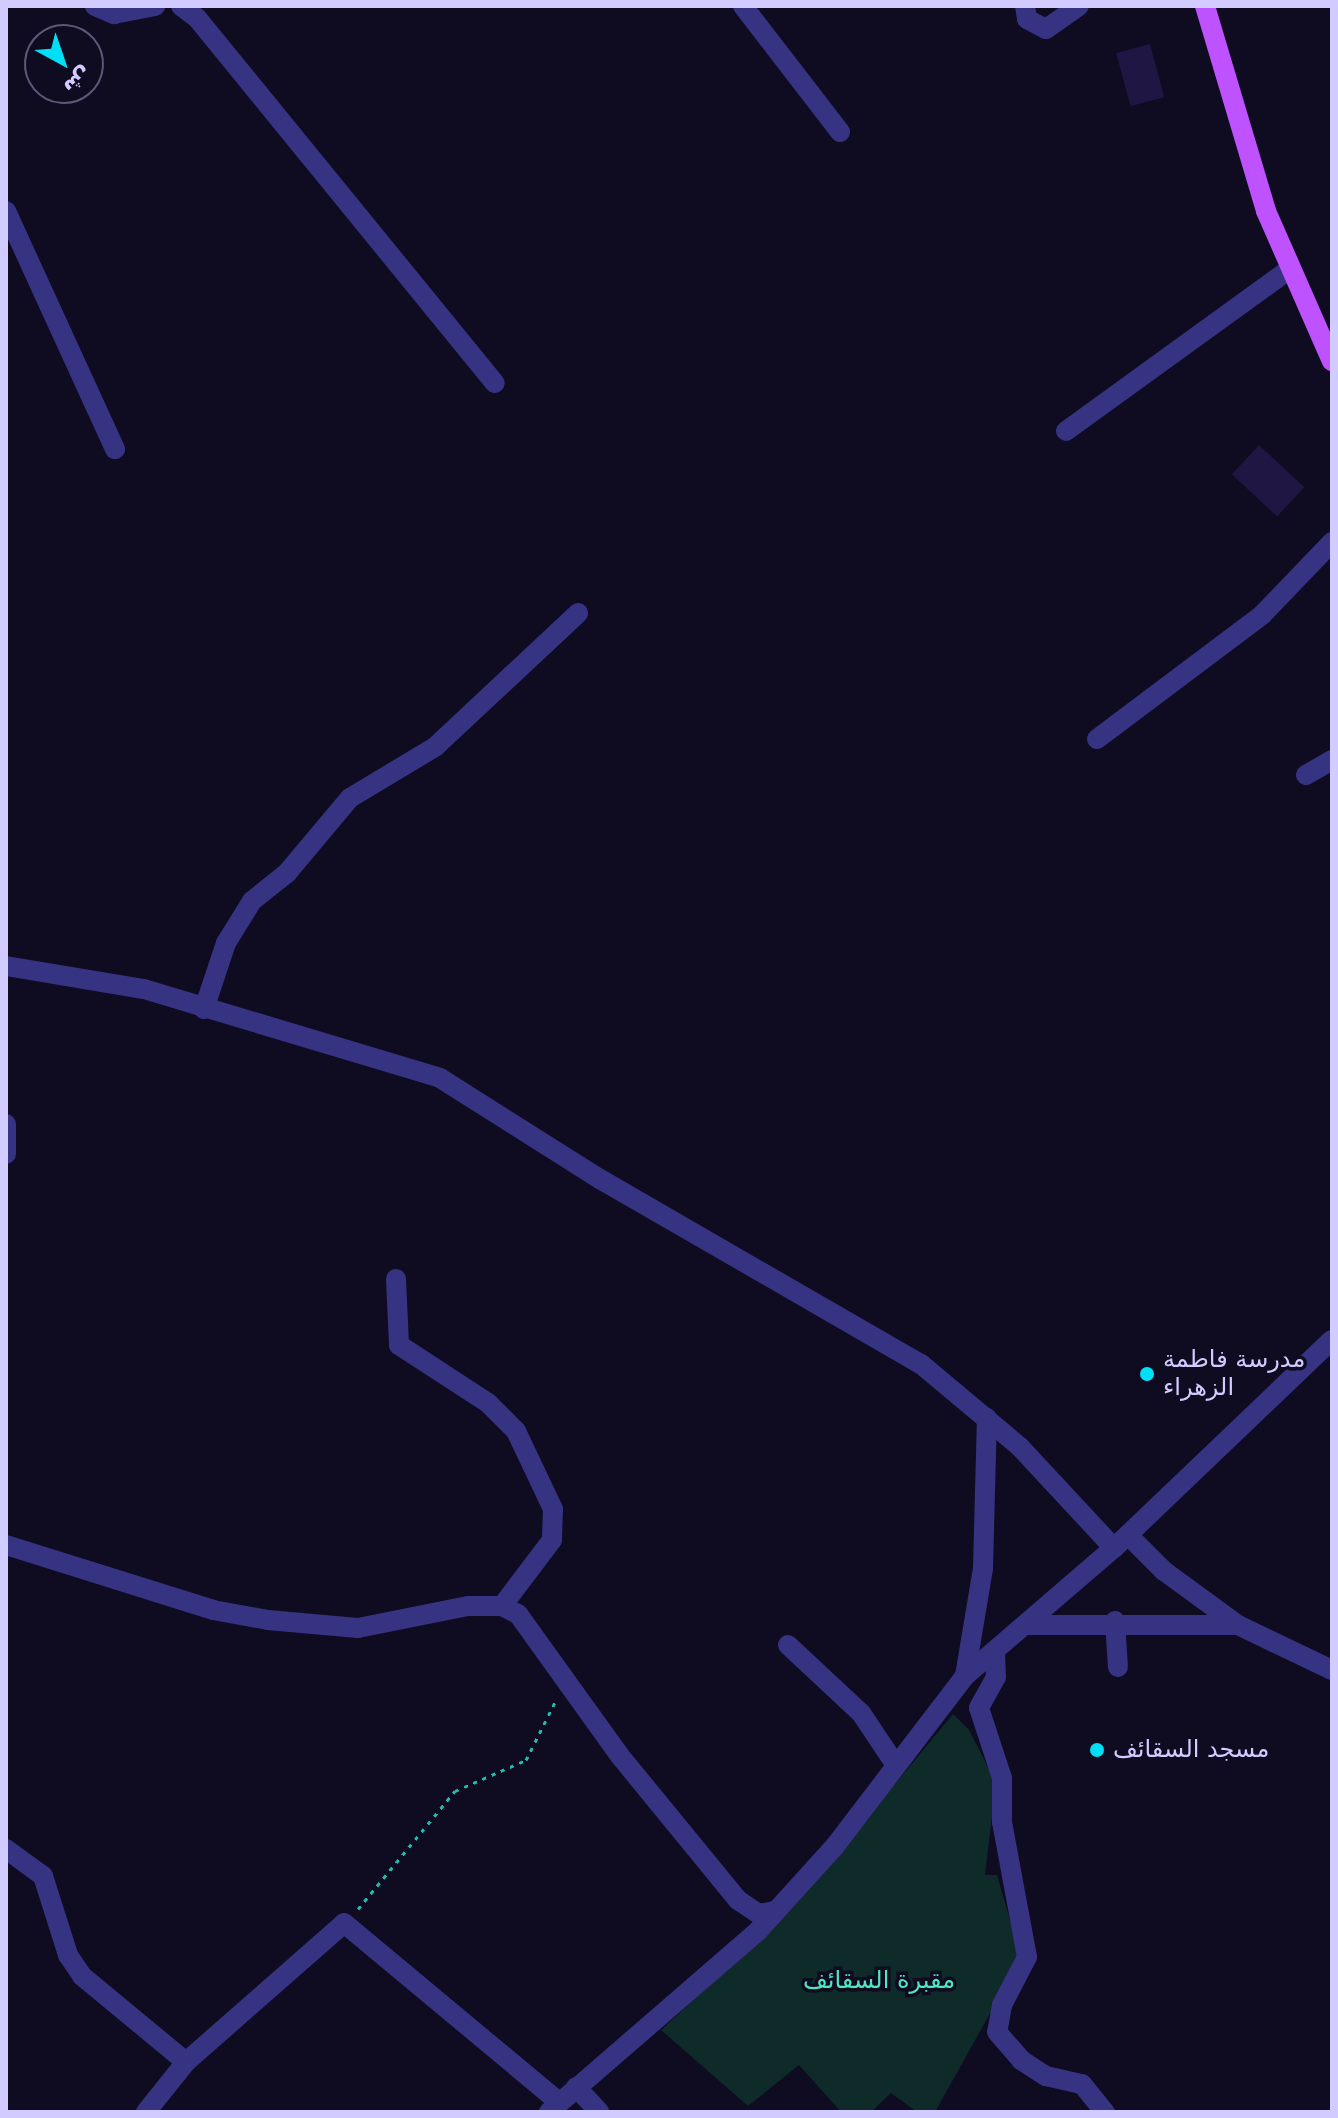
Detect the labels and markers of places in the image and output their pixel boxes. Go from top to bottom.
place label: مدرسة فاطمة الزهراء [1163,1346,1305,1402]
marker: مدرسة فاطمة الزهراء [1138,1365,1156,1383]
place label: مسجد السقائف [1113,1736,1269,1764]
marker: مسجد السقائف [1088,1741,1106,1759]

